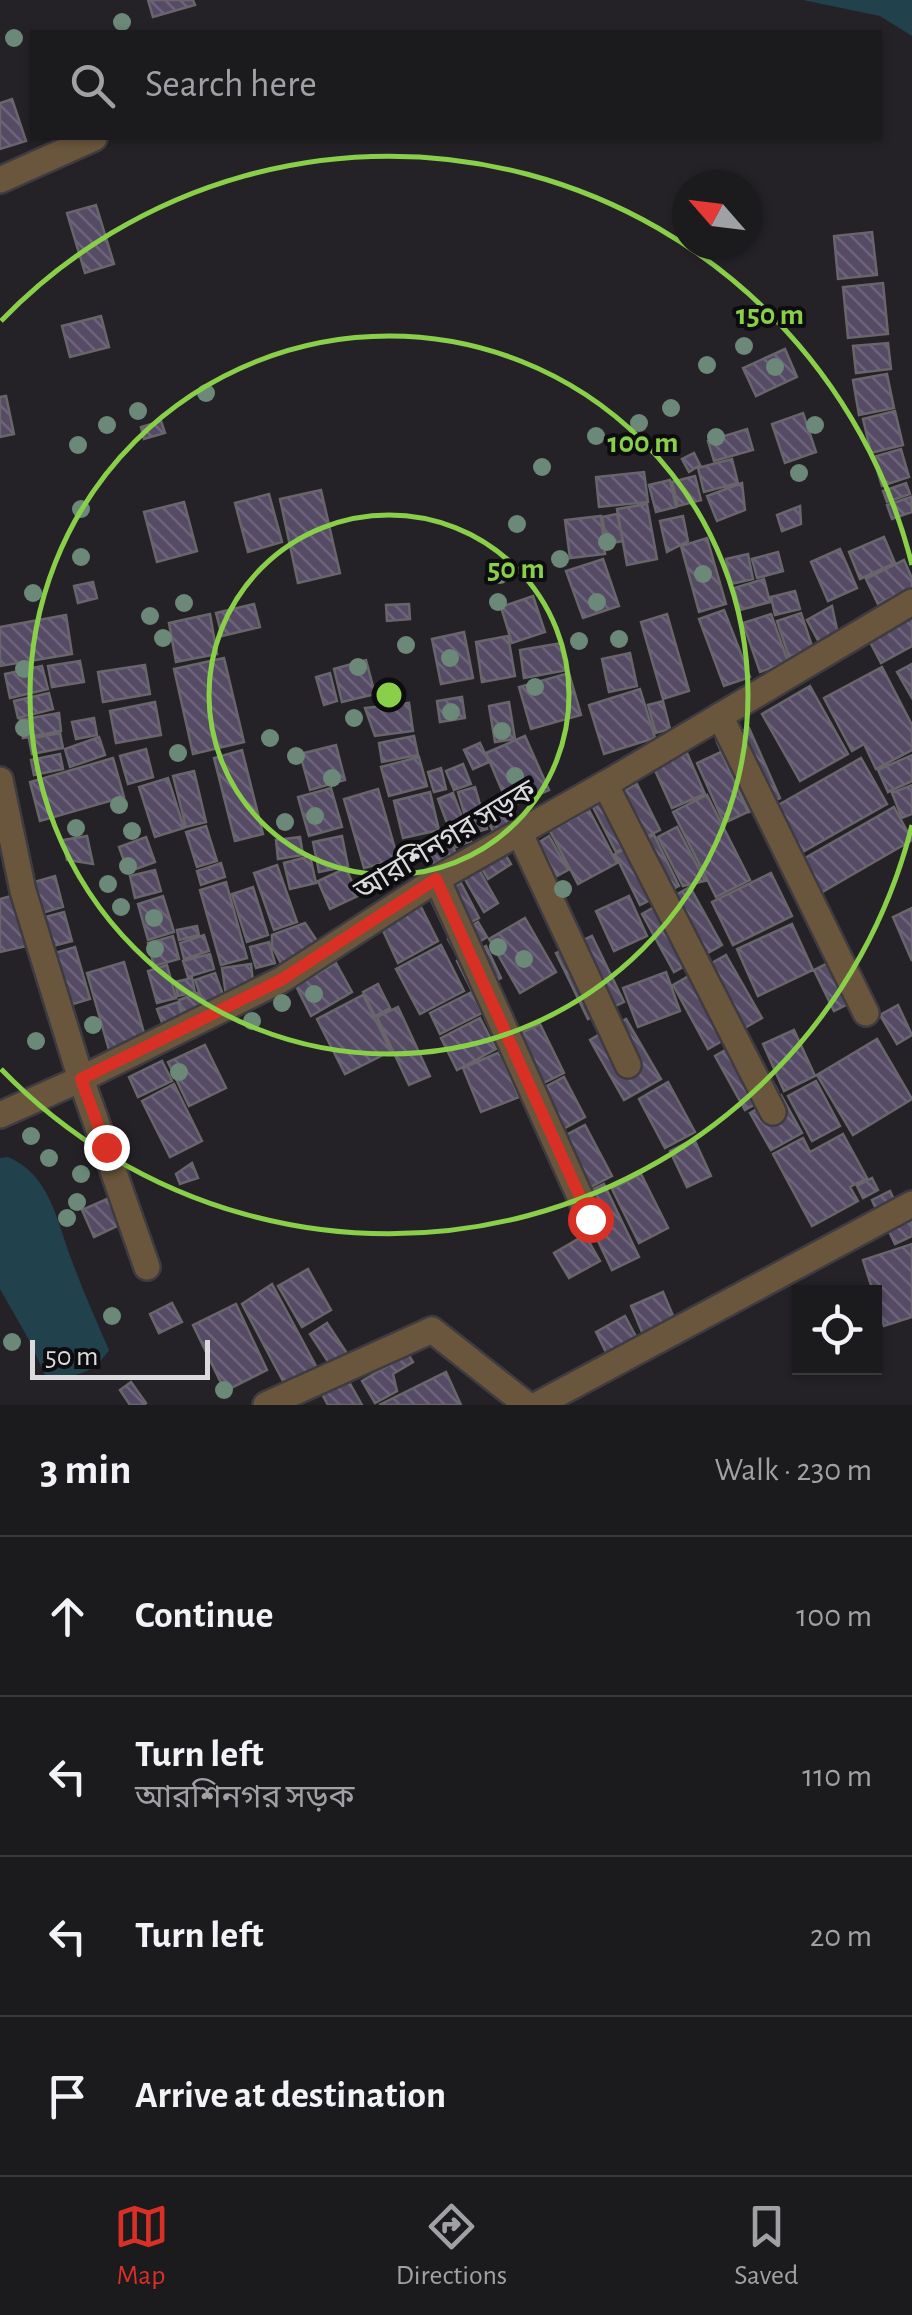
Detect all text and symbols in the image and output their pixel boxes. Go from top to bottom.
search box [30,30,882,140]
icon: search [65,58,120,113]
text: Search here [145,66,317,104]
north arrow [672,170,762,260]
text: 150 m [736,300,804,330]
text: 100 m [608,428,678,458]
text: 50 m [487,554,545,584]
centre of rings [371,677,407,713]
street label: আরশিনগর সড়ক [347,771,542,907]
route end [84,1125,130,1171]
route start [568,1197,614,1243]
map controls [792,1285,882,1375]
button: locate [792,1285,882,1375]
scale bar [30,1335,210,1380]
text: 50 m [45,1343,99,1371]
text: 3 min [40,1449,132,1491]
text: Walk · 230 m [714,1454,872,1486]
icon: ahead [40,1589,95,1644]
text: Continue [135,1597,273,1635]
text: 100 m [796,1600,872,1632]
text: Turn left [135,1736,263,1774]
icon: left [40,1749,95,1804]
text: 110 m [802,1760,872,1792]
text: আরশিনগর সড়ক [135,1781,354,1813]
icon: left [40,1909,95,1964]
text: Turn left [135,1917,263,1955]
text: 20 m [810,1920,872,1952]
icon: arrive [40,2069,95,2124]
text: Arrive at destination [135,2077,446,2115]
tab: Map [114,2199,169,2293]
tab: Directions [396,2199,507,2293]
tab: Saved [734,2199,798,2293]

